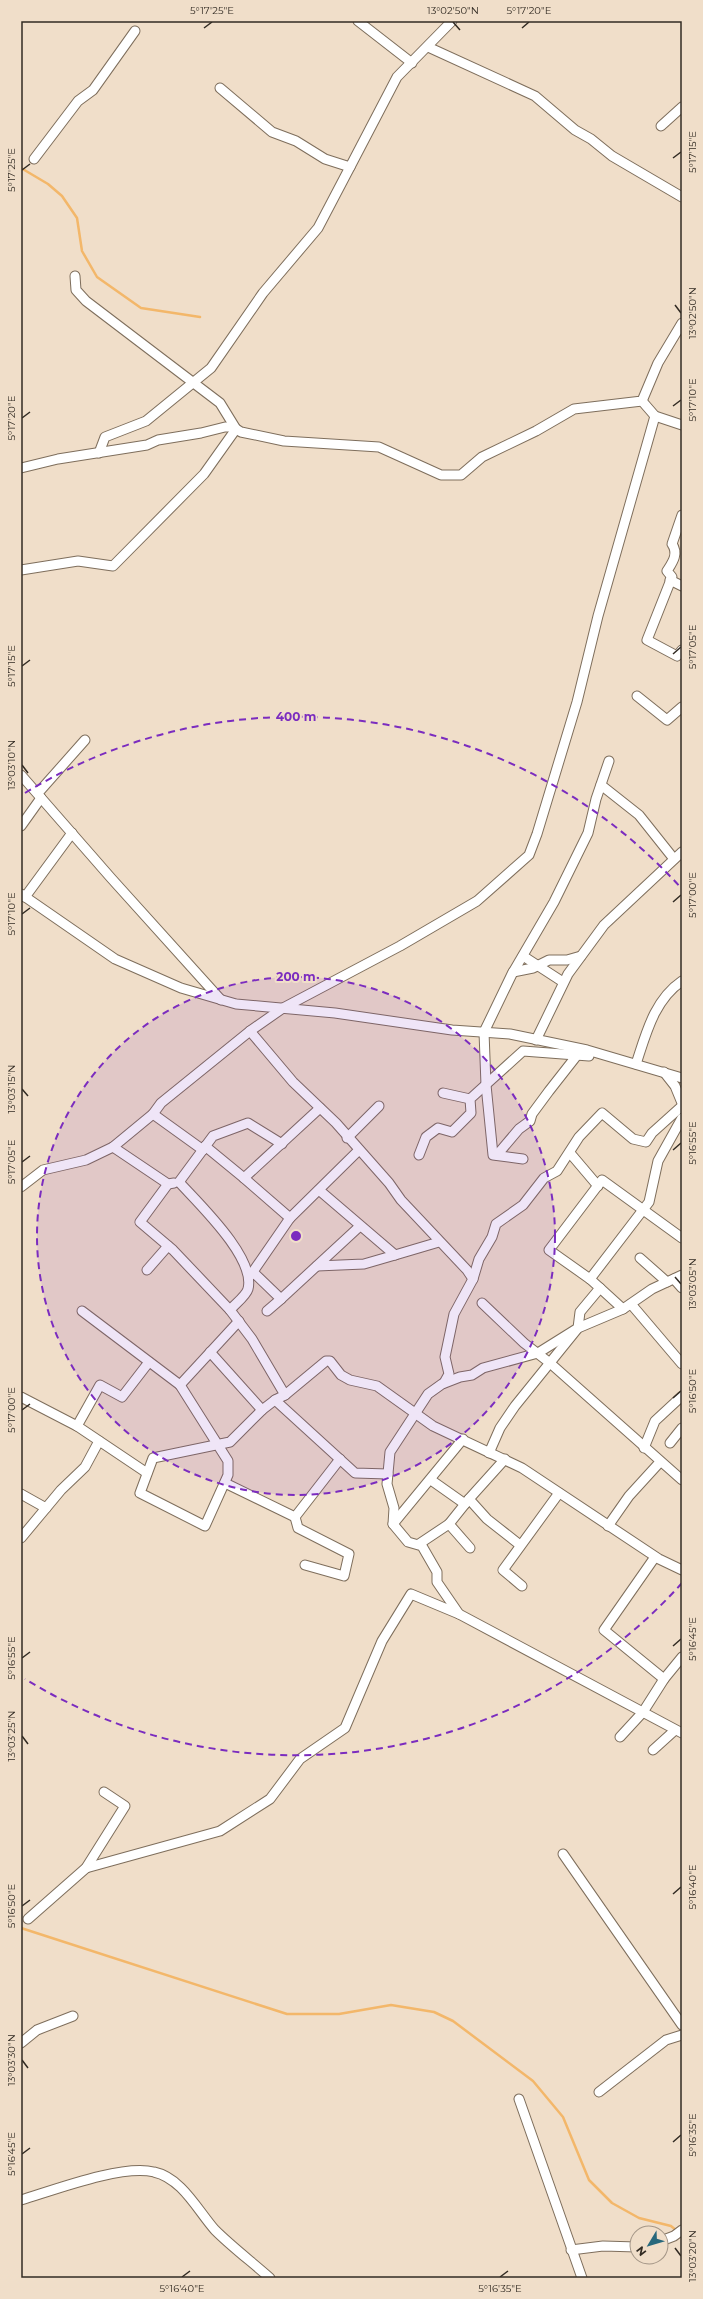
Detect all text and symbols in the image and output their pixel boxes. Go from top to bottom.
text: 5°17'25"E [190,4,234,17]
text: 13°02'50"N [427,4,479,17]
text: 5°17'20"E [507,4,552,17]
text: 5°17'15"E [686,131,699,173]
text: 5°17'25"E [5,148,18,192]
text: 13°02'50"N [686,287,699,339]
text: 5°17'10"E [686,378,699,422]
text: 5°17'20"E [5,395,18,440]
text: 5°17'05"E [686,624,699,669]
text: 5°17'15"E [5,645,18,687]
text: 400 m [276,709,316,724]
text: 13°03'10"N [5,740,18,790]
text: 5°17'00"E [686,872,699,918]
text: 5°17'10"E [5,892,18,936]
text: 200 m [276,969,316,984]
text: 13°03'15"N [5,1065,18,1114]
text: 5°16'55"E [686,1121,699,1165]
text: 5°17'05"E [5,1139,18,1184]
centre of rings [289,1229,303,1243]
text: 13°03'05"N [686,1258,699,1310]
text: 5°16'50"E [686,1368,699,1413]
text: 5°17'00"E [5,1387,18,1433]
text: 5°16'45"E [686,1617,699,1661]
text: 5°16'55"E [5,1636,18,1680]
text: 13°03'25"N [5,1711,18,1761]
text: 5°16'40"E [686,1864,699,1910]
text: 5°16'50"E [5,1883,18,1928]
text: 13°03'30"N [5,2034,18,2086]
text: 5°16'35"E [686,2113,699,2157]
text: 5°16'45"E [5,2132,18,2176]
north arrow [629,2225,669,2265]
text: 13°03'20"N [686,2230,699,2282]
text: N [633,2243,649,2259]
text: 5°16'40"E [159,2282,205,2295]
text: 5°16'35"E [478,2282,522,2295]

